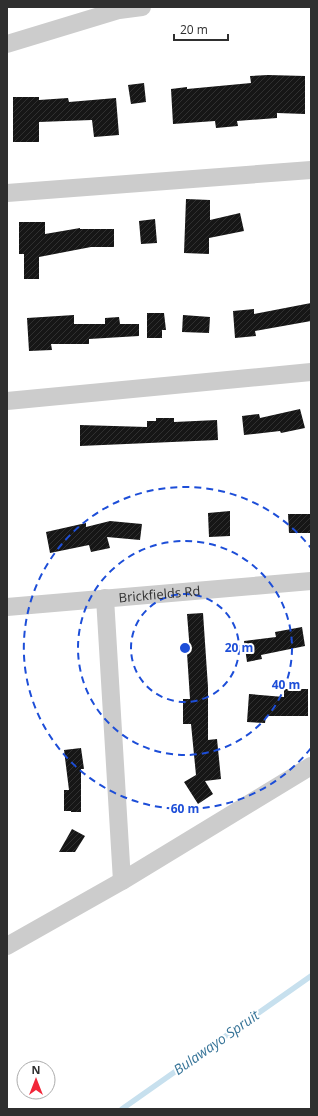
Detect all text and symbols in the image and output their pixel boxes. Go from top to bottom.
scale bar [174,16,228,42]
text: 20 m [180,21,208,38]
street label: Brickfields Rd [118,582,201,606]
text: 20 m [225,639,253,656]
centre of rings [178,641,192,655]
text: 40 m [272,676,300,693]
text: 60 m [171,800,199,817]
water label: Bulawayo Spruit [169,1005,264,1079]
north arrow [16,1060,56,1100]
text: N [32,1062,40,1077]

